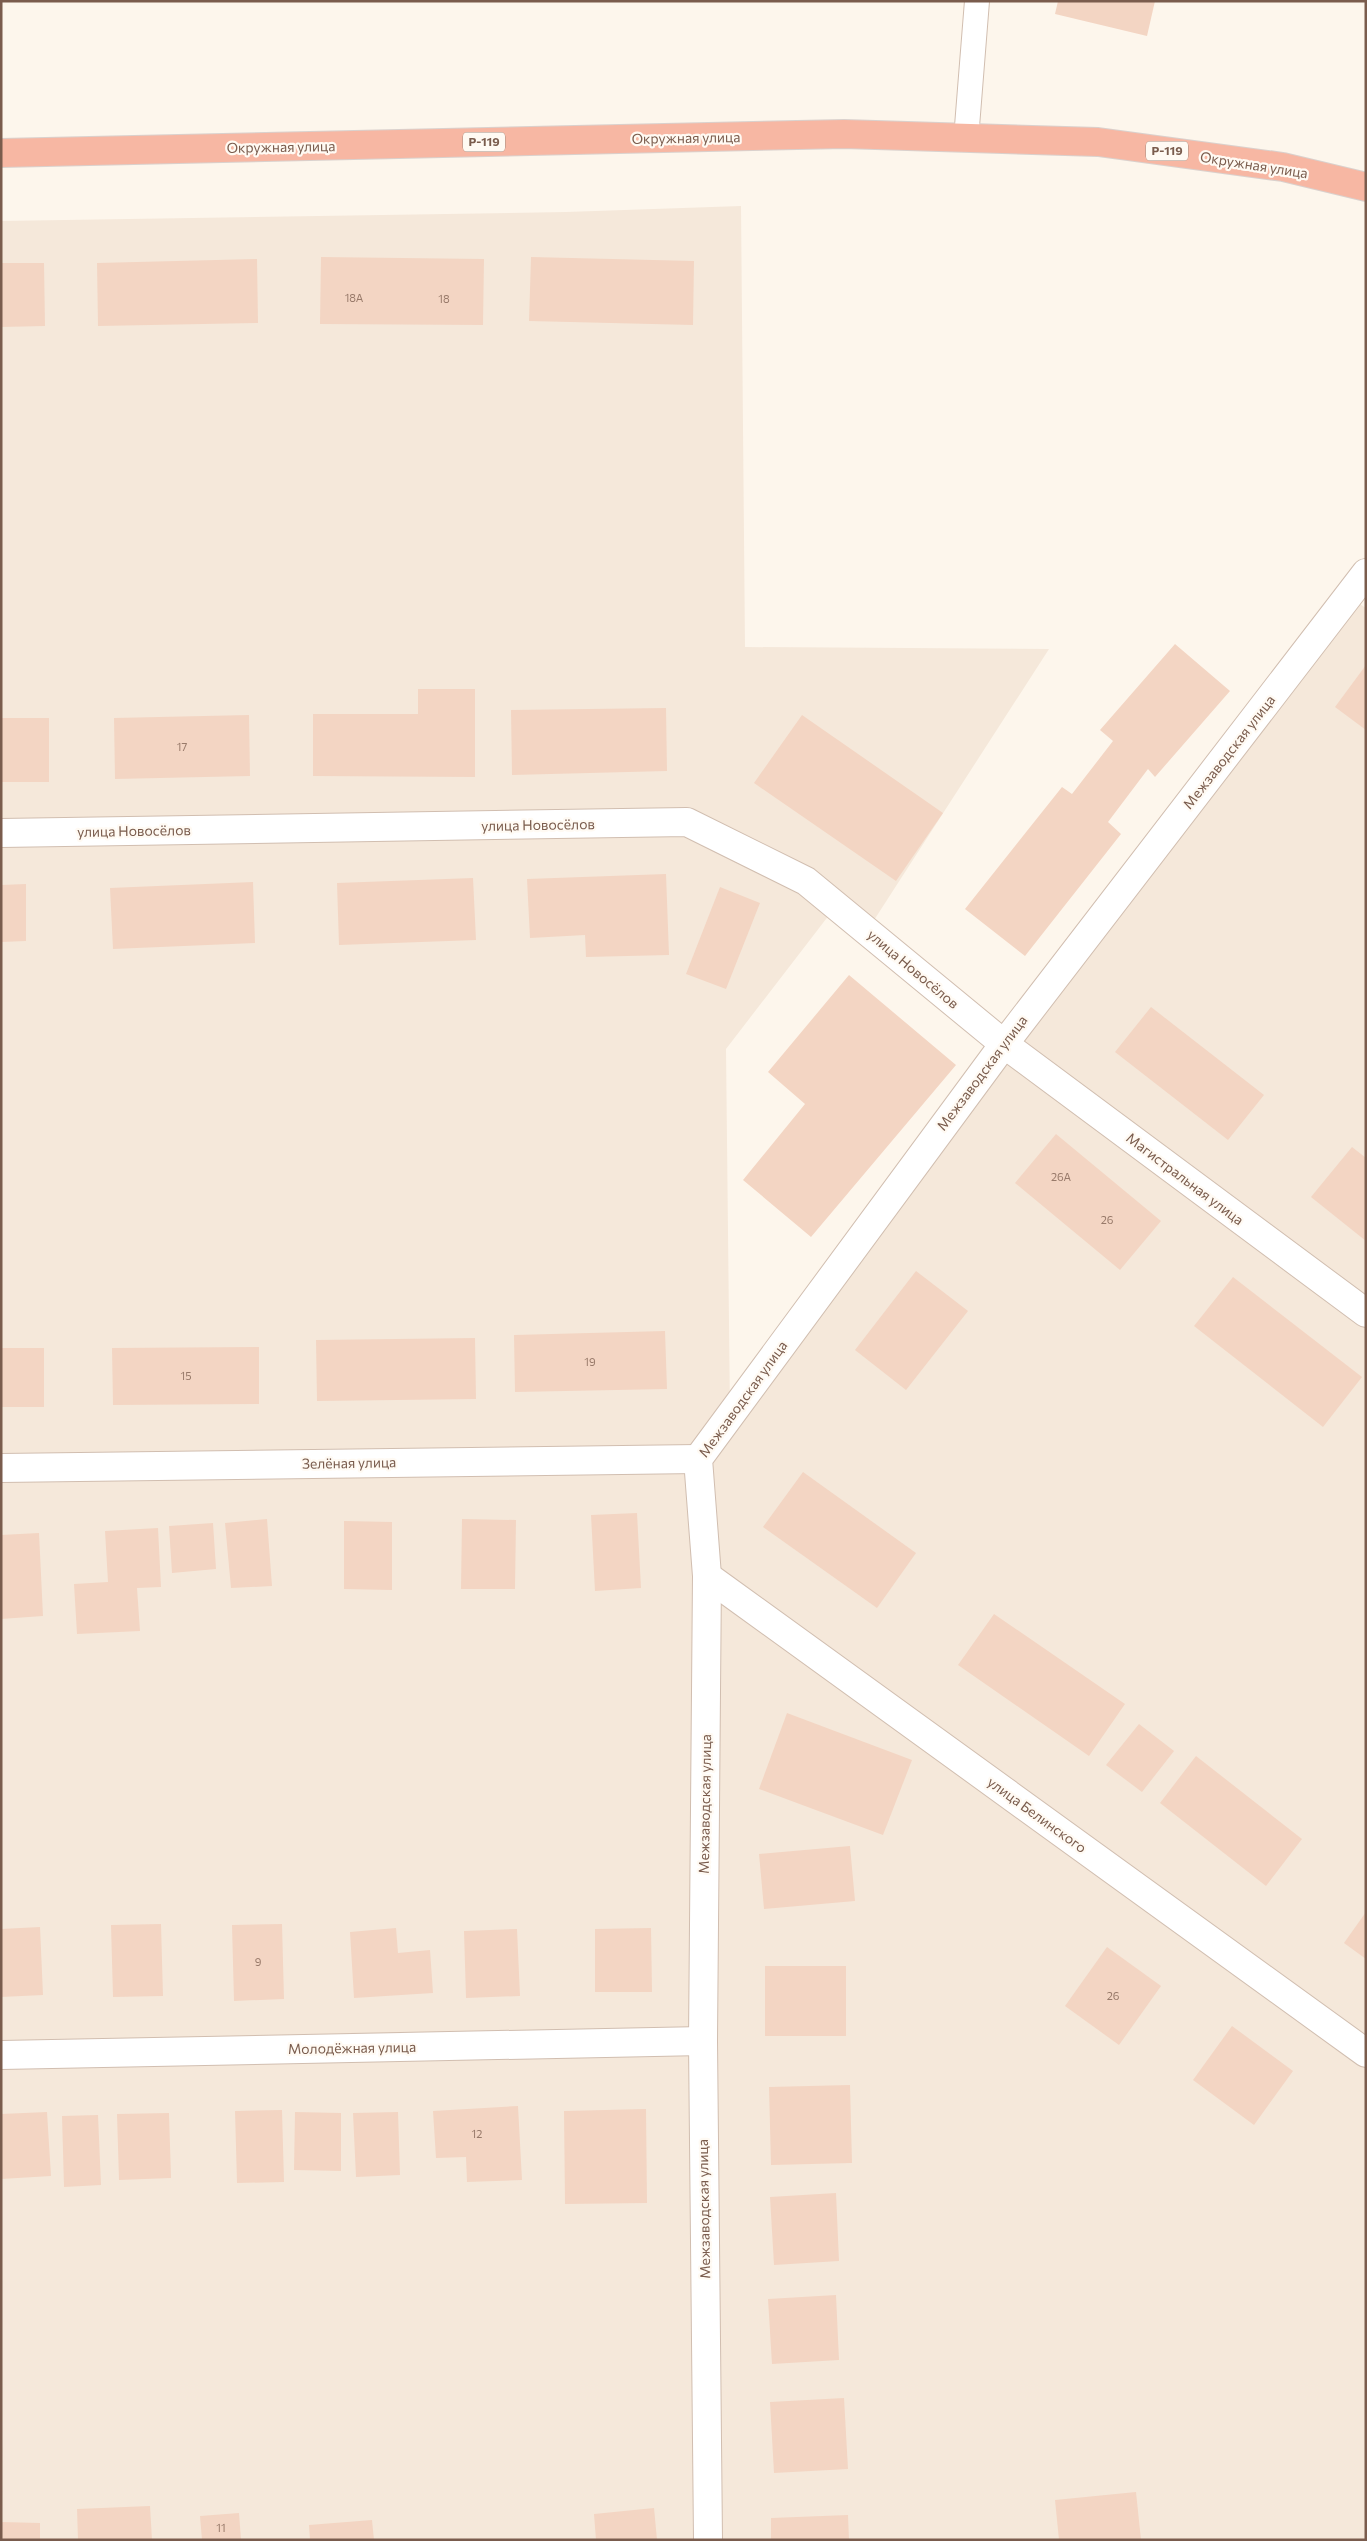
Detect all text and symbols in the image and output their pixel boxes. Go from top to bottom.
street label: Окружная улица [631,128,741,147]
road number: Р-119 [463,132,505,152]
street label: Окружная улица [226,137,336,156]
road number: Р-119 [1146,142,1188,160]
street label: Окружная улица [1199,148,1309,181]
house number: 18А [345,291,364,304]
house number: 18 [438,292,450,305]
street label: Межзаводская улица [1179,691,1278,812]
house number: 17 [177,740,187,753]
street label: улица Новосёлов [481,815,595,834]
street label: улица Новосёлов [77,821,191,840]
street label: улица Новосёлов [864,926,962,1012]
street label: Межзаводская улица [933,1012,1030,1134]
street label: Магистральная улица [1123,1129,1247,1228]
house number: 26А [1051,1170,1071,1183]
house number: 26 [1101,1213,1114,1226]
street label: Межзаводская улица [695,1337,791,1460]
house number: 19 [584,1355,596,1368]
house number: 15 [180,1369,192,1382]
street label: Зелёная улица [302,1453,396,1472]
street label: Межзаводская улица [695,1734,714,1874]
street label: улица Белинского [985,1773,1090,1856]
house number: 9 [255,1955,262,1968]
house number: 26 [1107,1989,1120,2002]
street label: Молодёжная улица [288,2038,416,2057]
house number: 12 [472,2127,482,2140]
street label: Межзаводская улица [694,2139,713,2279]
house number: 11 [216,2521,226,2534]

